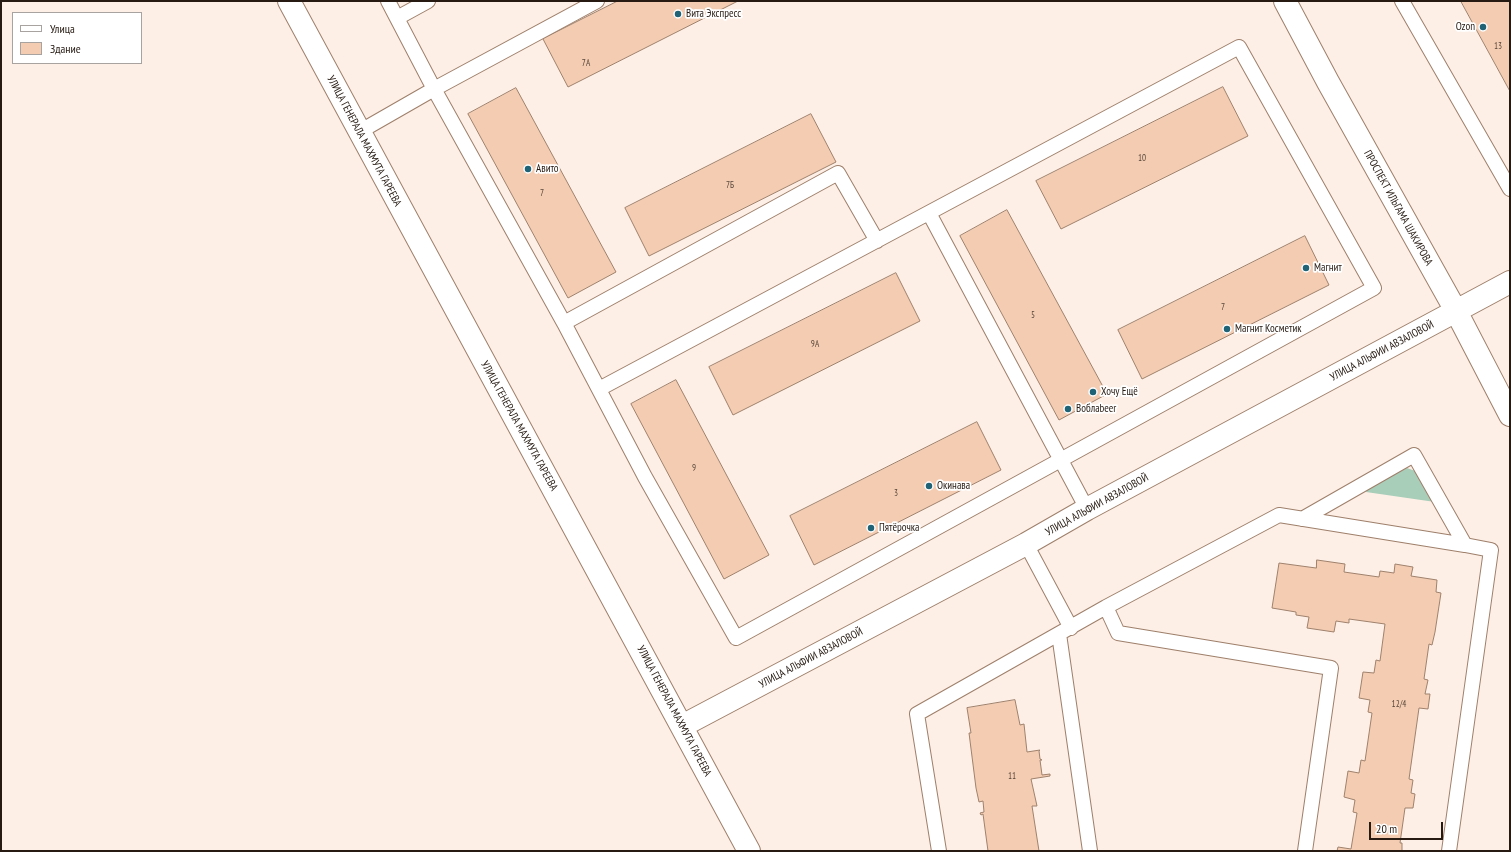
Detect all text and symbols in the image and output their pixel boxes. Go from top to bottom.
place label: Вита Экспресс [686,7,741,21]
marker: Вита Экспресс [673,9,683,19]
legend [12,12,142,64]
place label: Ozon [1456,20,1475,34]
text: Улица [50,21,75,36]
marker: Ozon [1478,22,1488,32]
text: Здание [50,41,81,56]
house number: 13 [1494,41,1502,51]
house number: 7А [582,58,590,68]
street label: УЛИЦА ГЕНЕРАЛА МАХМУТА ГАРЕЕВА [324,73,404,209]
street label: ПРОСПЕКТ ИЛЬГАМА ШАКИРОВА [1361,148,1435,268]
house number: 10 [1138,153,1146,163]
place label: Авито [536,162,559,176]
marker: Авито [523,164,533,174]
house number: 7Б [726,180,734,190]
house number: 7 [540,188,544,198]
place label: Магнит [1314,261,1342,275]
marker: Магнит [1301,263,1311,273]
house number: 7 [1221,302,1225,312]
house number: 5 [1031,310,1035,320]
street label: УЛИЦА АЛЬФИИ АВЗАЛОВОЙ [1328,318,1436,384]
place label: Магнит Косметик [1235,322,1302,336]
marker: Магнит Косметик [1222,324,1232,334]
house number: 9А [811,339,819,349]
street label: УЛИЦА ГЕНЕРАЛА МАХМУТА ГАРЕЕВА [478,359,560,493]
place label: Хочу Ещё [1101,385,1138,399]
marker: Хочу Ещё [1088,387,1098,397]
place label: Воблаbeer [1076,402,1116,416]
marker: Воблаbeer [1063,404,1073,414]
house number: 9 [692,463,696,473]
street label: УЛИЦА АЛЬФИИ АВЗАЛОВОЙ [1043,471,1151,539]
place label: Окинава [937,479,970,493]
marker: Окинава [924,481,934,491]
house number: 3 [894,488,898,498]
place label: Пятёрочка [879,521,920,535]
marker: Пятёрочка [866,523,876,533]
street label: УЛИЦА АЛЬФИИ АВЗАЛОВОЙ [757,625,865,691]
street label: УЛИЦА ГЕНЕРАЛА МАХМУТА ГАРЕЕВА [634,643,714,779]
house number: 12/4 [1392,699,1406,709]
house number: 11 [1008,771,1016,781]
scale bar [1371,814,1445,840]
text: 20 m [1376,821,1397,836]

